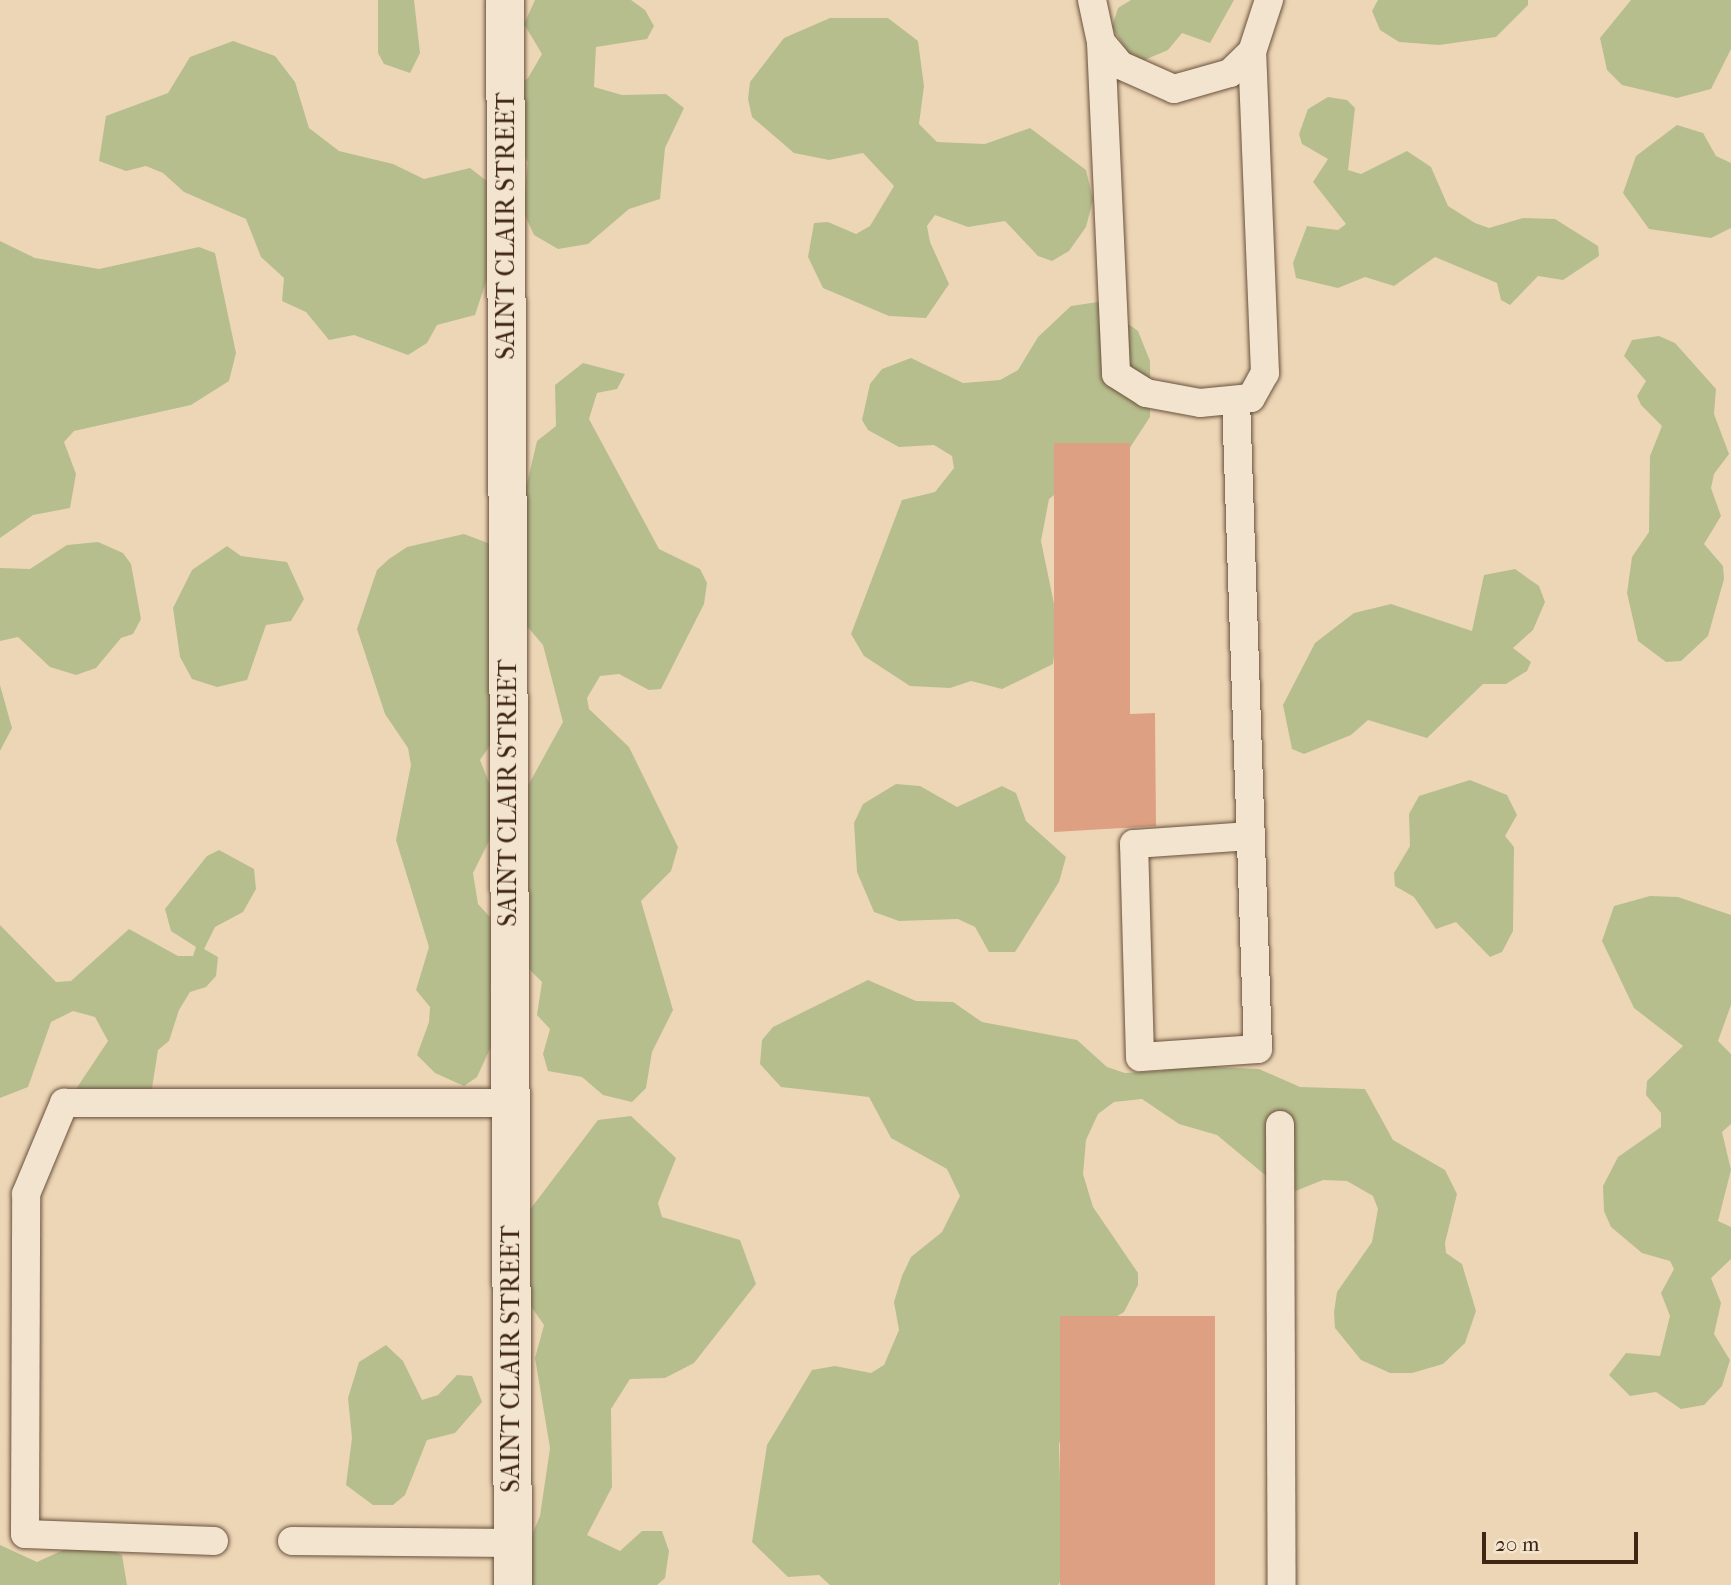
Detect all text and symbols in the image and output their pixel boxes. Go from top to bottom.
street label: SAINT CLAIR STREET [490,92,522,360]
street label: SAINT CLAIR STREET [492,659,524,927]
street label: SAINT CLAIR STREET [495,1225,527,1493]
scale bar [1486,1518,1642,1562]
text: 20 m [1495,1532,1539,1556]

